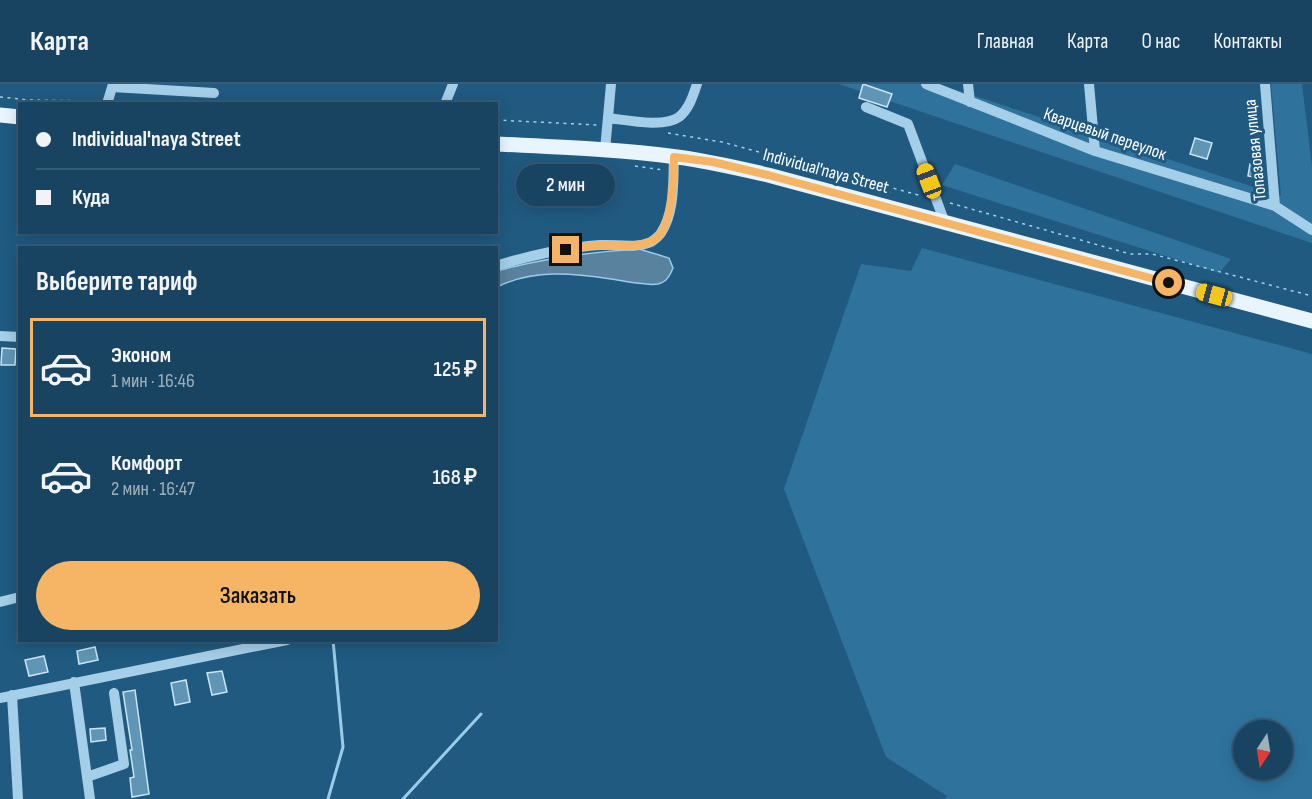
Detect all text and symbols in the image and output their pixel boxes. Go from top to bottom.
text: Карта [30,25,89,58]
text: Главная [977,29,1034,54]
text: Карта [1067,29,1108,54]
text: О нас [1141,29,1180,54]
text: Контакты [1213,29,1282,54]
street label: Топазовая улица [1239,98,1271,202]
street label: Кварцевый переулок [1041,103,1169,165]
text: Individual'naya Street [72,126,241,153]
street label: Individual'naya Street [761,144,892,198]
car [914,161,944,201]
callout: 2 мин [516,163,616,205]
text: 2 мин [546,173,585,197]
text: Куда [72,184,110,211]
route end [552,236,579,263]
text: Выберите тариф [36,266,198,298]
route start [1155,269,1182,296]
car [1194,282,1234,308]
icon: car [39,341,93,395]
text: Эконом [111,342,171,369]
text: 125 ₽ [434,356,477,383]
text: 1 мин · 16:46 [111,369,195,393]
icon: car [39,449,93,503]
text: Комфорт [111,450,182,477]
text: 168 ₽ [432,464,477,491]
text: 2 мин · 16:47 [111,477,195,501]
button: Заказать [36,561,480,630]
north arrow [1233,720,1293,780]
map controls [1233,720,1293,780]

